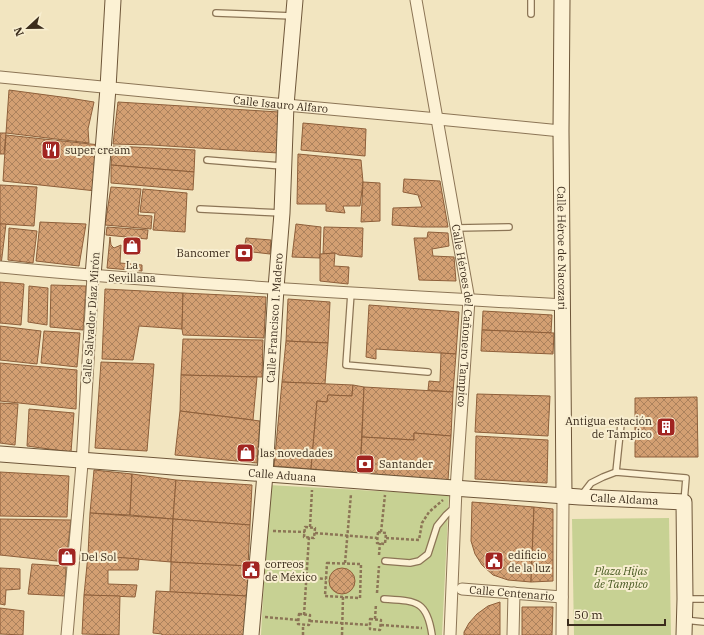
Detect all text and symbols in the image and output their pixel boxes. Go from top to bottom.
north arrow [8,8,48,48]
text: N [10,25,27,38]
street label: Calle Isauro Alfaro [233,93,329,116]
restaurant icon: super cream [40,139,62,161]
place label: super cream [65,143,131,157]
street label: Calle Héroe de Nacozari [554,186,569,310]
street label: Calle Héroes del Cañonero Tampico [449,223,476,408]
shop icon: La Sevillana [121,235,143,257]
bank icon: Bancomer [233,242,255,264]
place label: Bancomer [177,246,230,260]
street label: Calle Salvador Díaz Mirón [79,251,103,385]
street label: Calle Francisco I. Madero [263,252,286,383]
place label: La Sevillana [108,258,156,285]
place label: Antigua estación de Tampico [565,414,652,441]
building icon: Antigua estación de Tampico [655,416,677,438]
shop icon: las novedades [235,442,257,464]
place label: las novedades [260,446,333,460]
bank icon: Santander [354,453,376,475]
place label: Santander [379,457,433,471]
street label: Calle Aduana [248,466,317,485]
street label: Calle Aldama [590,491,659,508]
shop icon: Del Sol [56,546,78,568]
place label: edificio de la luz [508,548,551,575]
place label: Del Sol [81,550,117,564]
public building icon: edificio de la luz [483,550,505,572]
place label: correos de México [265,557,317,584]
public building icon: correos de México [240,559,262,581]
park label: Plaza Hijas de Tampico [594,564,649,591]
street label: Calle Centenario [469,583,555,603]
scale bar [568,601,665,627]
text: 50 m [574,607,603,622]

